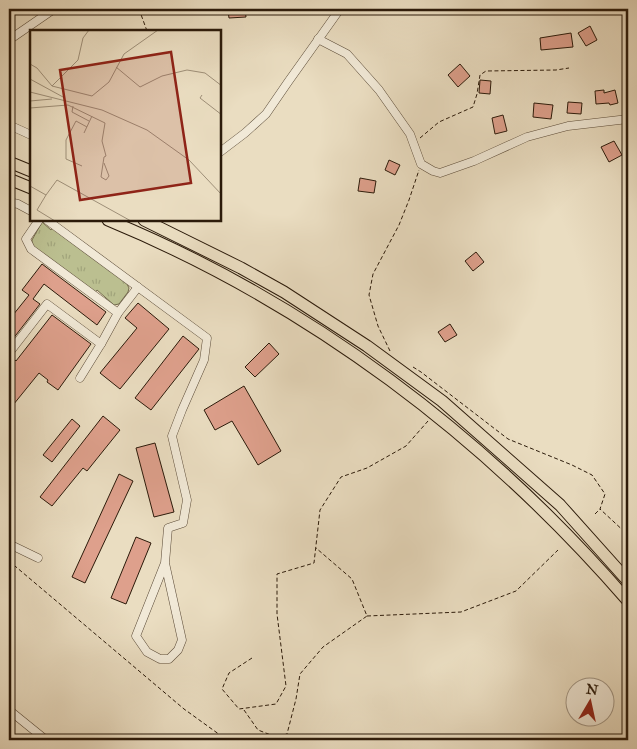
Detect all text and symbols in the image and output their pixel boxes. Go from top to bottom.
inset map [30,30,221,221]
north arrow [564,676,614,726]
text: N [585,680,599,699]

